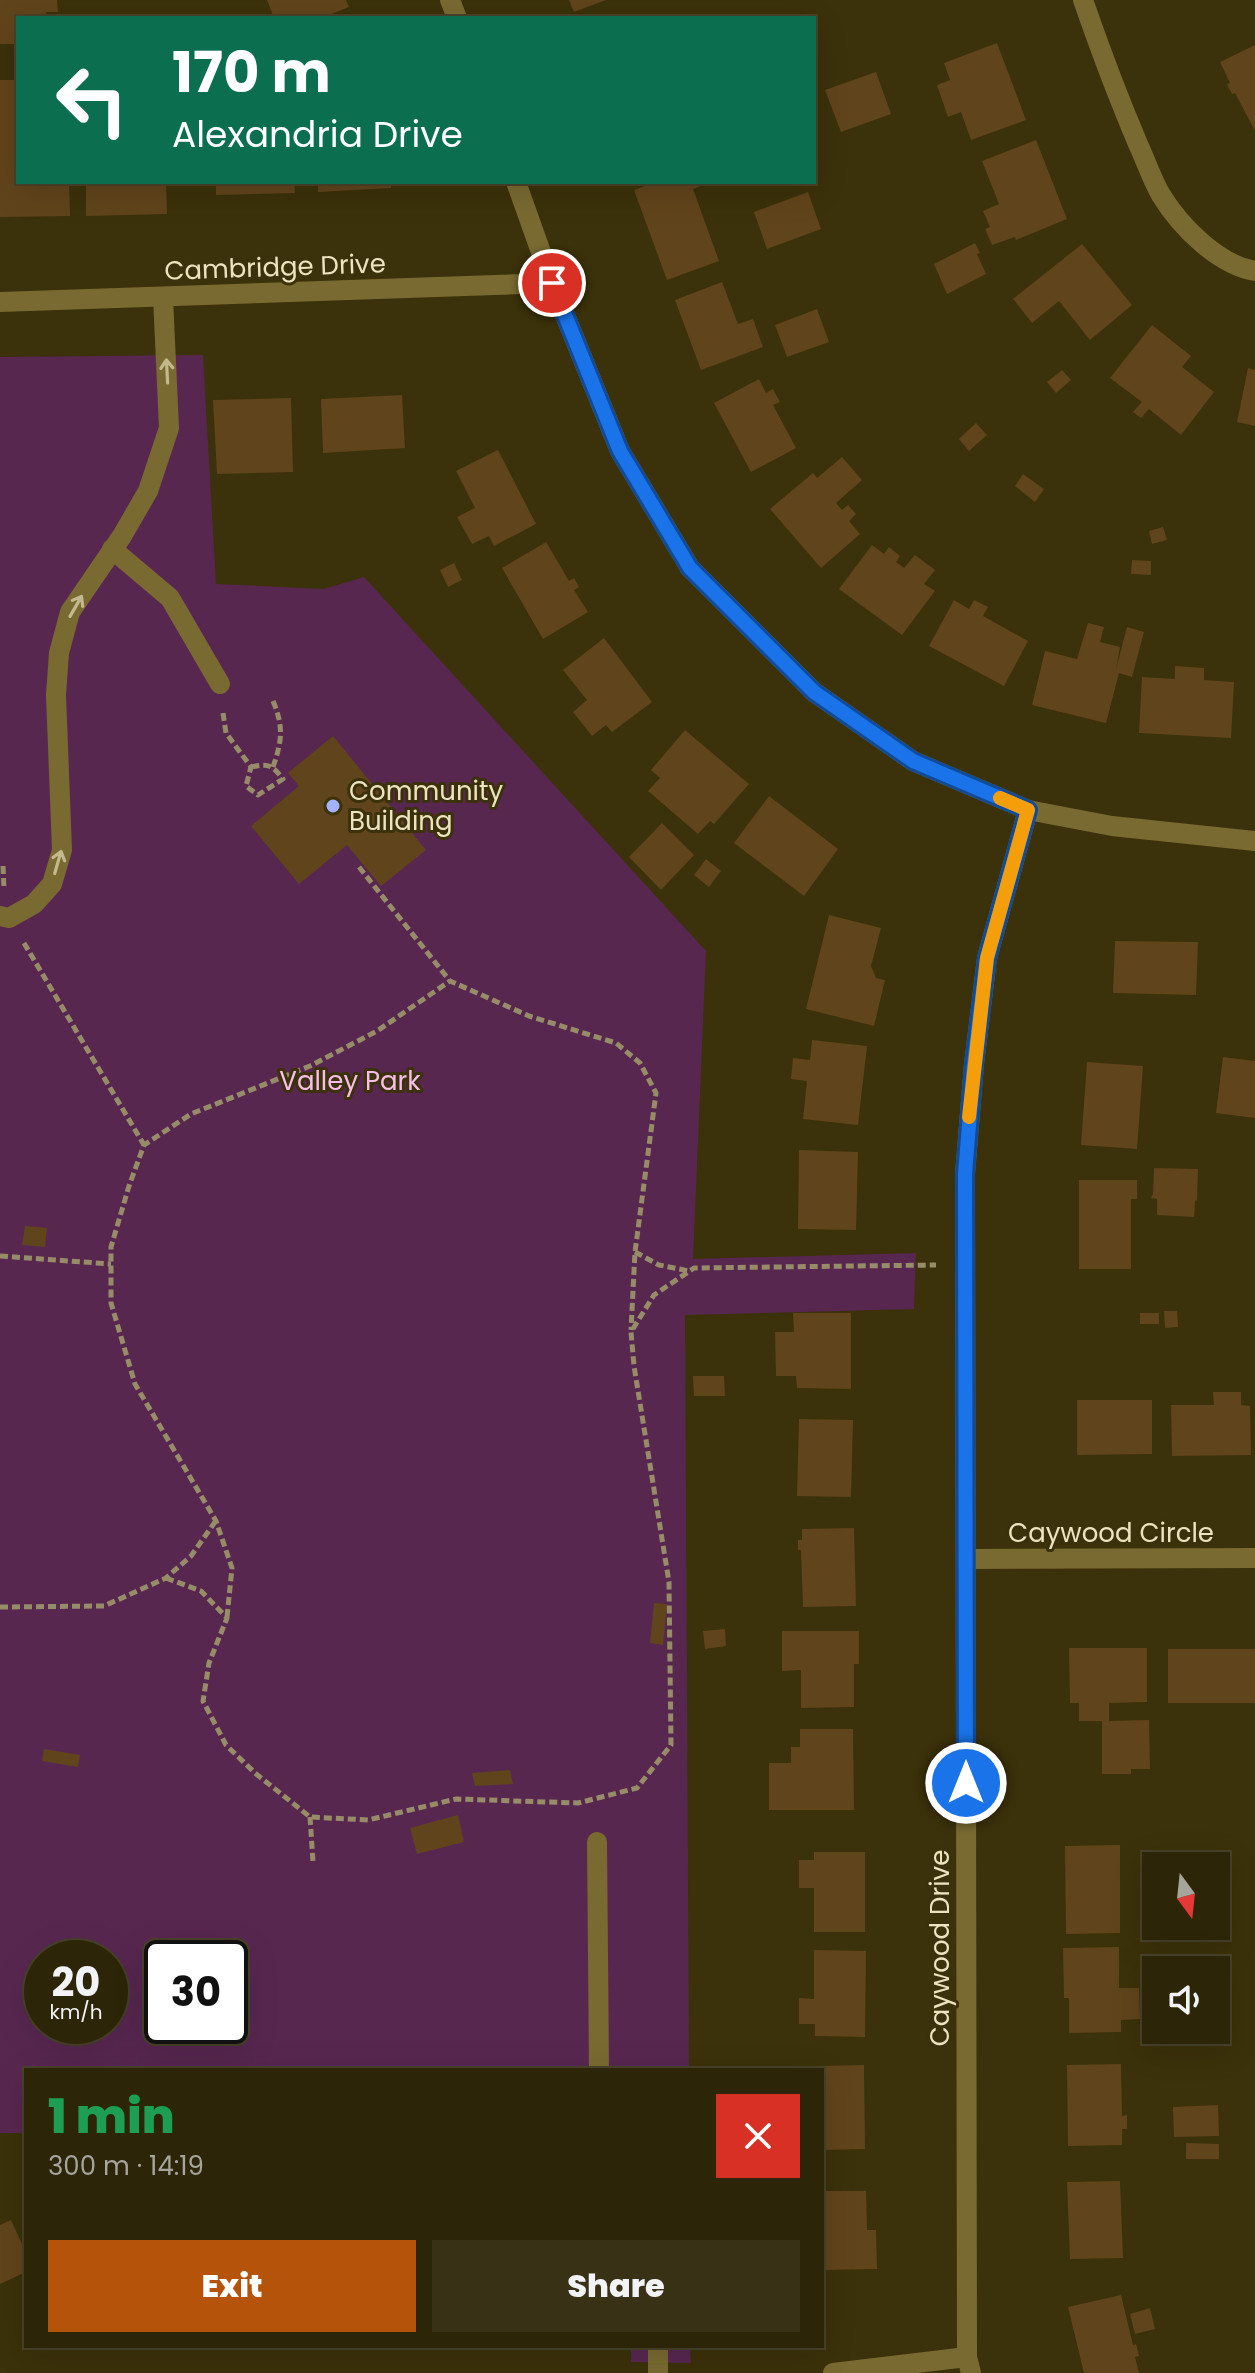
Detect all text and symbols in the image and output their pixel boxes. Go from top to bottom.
text: 170 m [172,33,331,112]
icon: left [40,48,144,152]
text: Alexandria Drive [172,109,463,160]
street label: Cambridge Drive [164,245,386,289]
pin [518,249,586,317]
icon: arrive [530,261,574,305]
one-way arrow [159,358,174,385]
one-way arrow [68,595,84,618]
place label: Community Building [349,773,503,839]
marker: Community Building [324,797,342,815]
one-way arrow [51,850,66,876]
park label: Valley Park [279,1063,421,1099]
street label: Caywood Circle [1008,1515,1214,1551]
position arrow [924,1741,1008,1825]
street label: Caywood Drive [922,1850,958,2046]
north arrow [1142,1852,1230,1940]
map controls [1142,1852,1230,2044]
speed limit sign: 30 [144,1940,248,2044]
text: 20 [52,1954,100,2010]
button: sound [1142,1956,1230,2044]
text: km/h [49,1998,103,2026]
text: 1 min [48,2083,175,2150]
button: close [716,2094,800,2178]
text: 300 m · 14:19 [48,2148,204,2184]
button: Exit [48,2240,416,2332]
button: Share [432,2240,800,2332]

